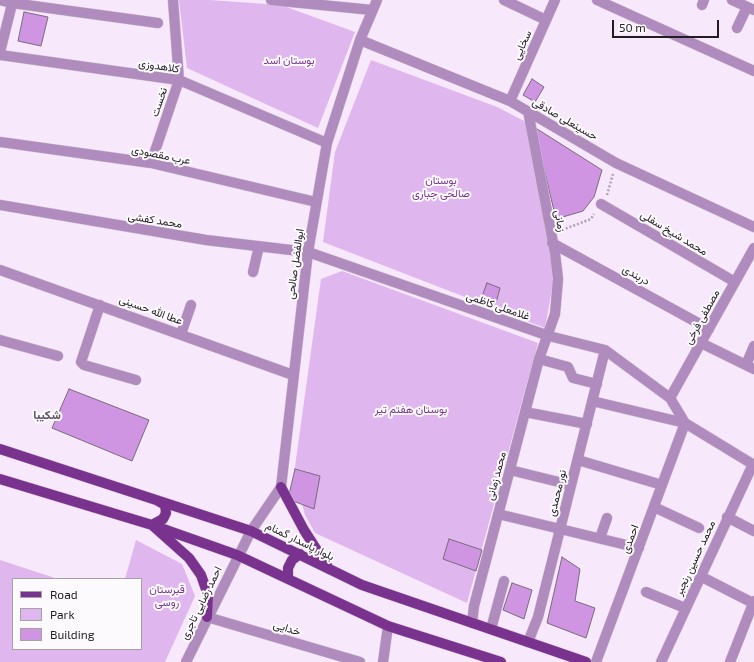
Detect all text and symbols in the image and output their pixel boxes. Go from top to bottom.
scale bar [614,12,721,38]
text: 50 m [619,20,646,34]
street label: سخایی [510,28,534,62]
park label: بوستان اسد [264,53,314,67]
street label: کلاهدوزی [138,56,180,76]
street label: نخست [148,86,170,118]
street label: حسینعلی صادقی [530,95,600,143]
street label: عرب مقصودی [130,143,192,167]
park label: بوستان صالحی جباری [412,173,470,199]
street label: محمد شیخ سفلی [638,208,710,258]
street label: محمد کفشی [127,209,183,231]
street label: زمانی [552,209,568,233]
street label: ابوالفضل صالحی [284,228,306,300]
street label: دربندی [620,262,652,288]
street label: مصطفی فرخی [682,287,722,347]
street label: غلامعلی کاظمی [465,289,531,323]
street label: عطا الله حسینی [118,292,184,328]
park label: بوستان هفتم تیر [375,402,447,416]
district label: شکیبا [33,408,61,422]
street label: محمد زمانی [483,450,509,502]
street label: نور محمدی [545,468,569,518]
street label: محمد حسین رنجبر [672,518,718,598]
street label: بلوار پاسدار گمنام [264,519,336,563]
street label: احمدی [619,523,641,555]
street label: احمد رضایی تاجری [178,564,224,642]
legend [12,578,142,650]
park label: قبرستان روسی [149,582,185,608]
text: Road [50,587,78,601]
text: Park [50,607,75,621]
street label: خدایی [272,618,302,638]
text: Building [50,627,94,641]

